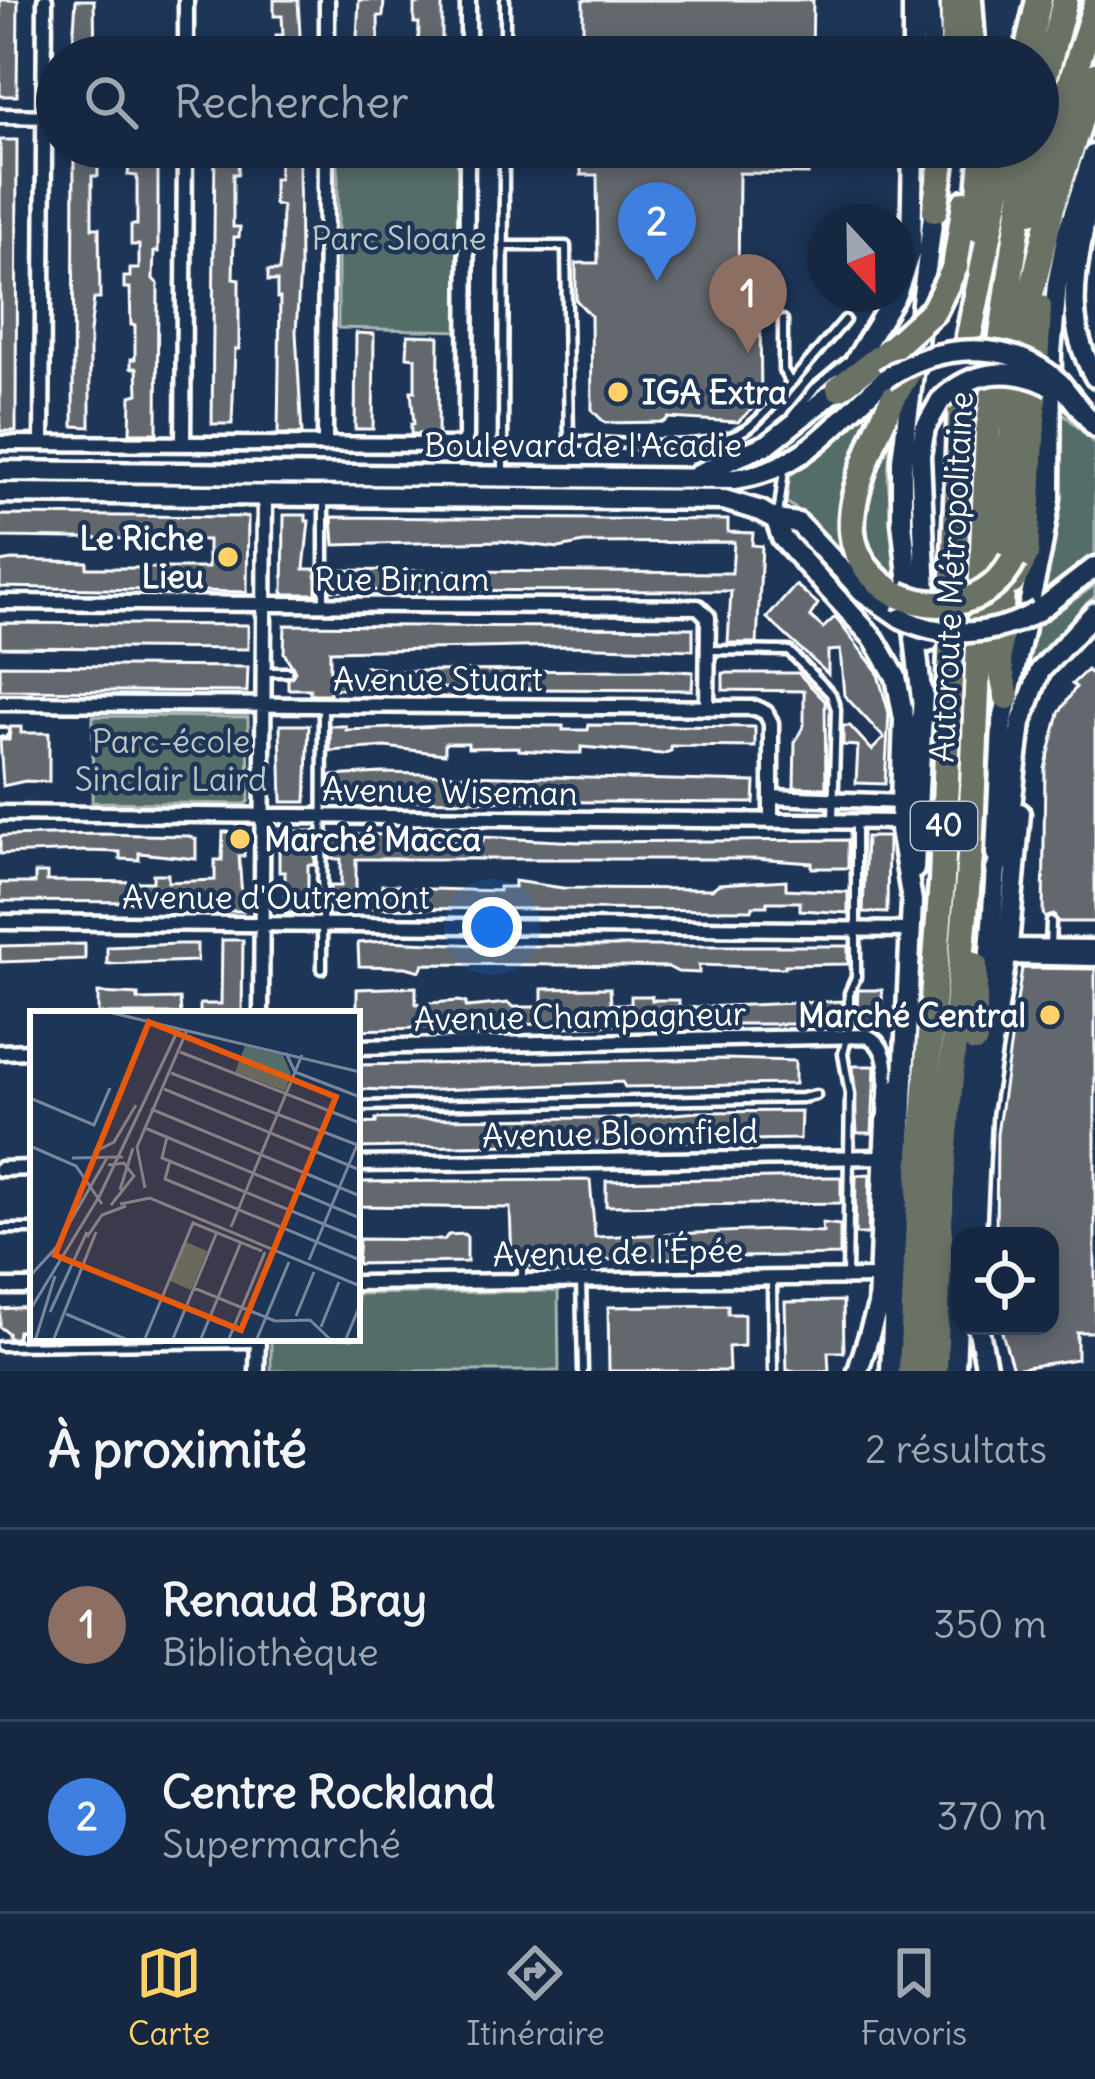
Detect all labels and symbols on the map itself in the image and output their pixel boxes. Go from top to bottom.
pin: 2 [618,182,696,281]
north arrow [807,204,915,312]
park label: Parc Sloane [311,217,487,259]
pin: 1 [709,254,787,353]
place label: IGA Extra [642,371,787,413]
marker: IGA Extra [605,379,631,405]
street label: Autoroute Métropolitaine [920,391,982,763]
street label: Boulevard de l'Acadie [424,424,742,466]
place label: Le Riche Lieu [79,517,204,597]
marker: Le Riche Lieu [215,544,241,570]
street label: Rue Birnam [315,558,489,600]
street label: Avenue Stuart [333,658,543,700]
park label: Parc-école Sinclair Laird [74,720,268,800]
street label: Avenue Wiseman [322,768,578,814]
road number: 40 [911,802,977,850]
place label: Marché Macca [264,818,481,860]
marker: Marché Macca [227,826,253,852]
street label: Avenue d'Outremont [122,876,430,918]
your location [462,897,522,957]
street label: Avenue Champagneur [413,992,747,1040]
place label: Marché Central [798,994,1026,1036]
marker: Marché Central [1037,1002,1063,1028]
inset map [30,1011,360,1341]
street label: Avenue Bloomfield [482,1110,758,1156]
street label: Avenue de l'Épée [492,1229,744,1275]

